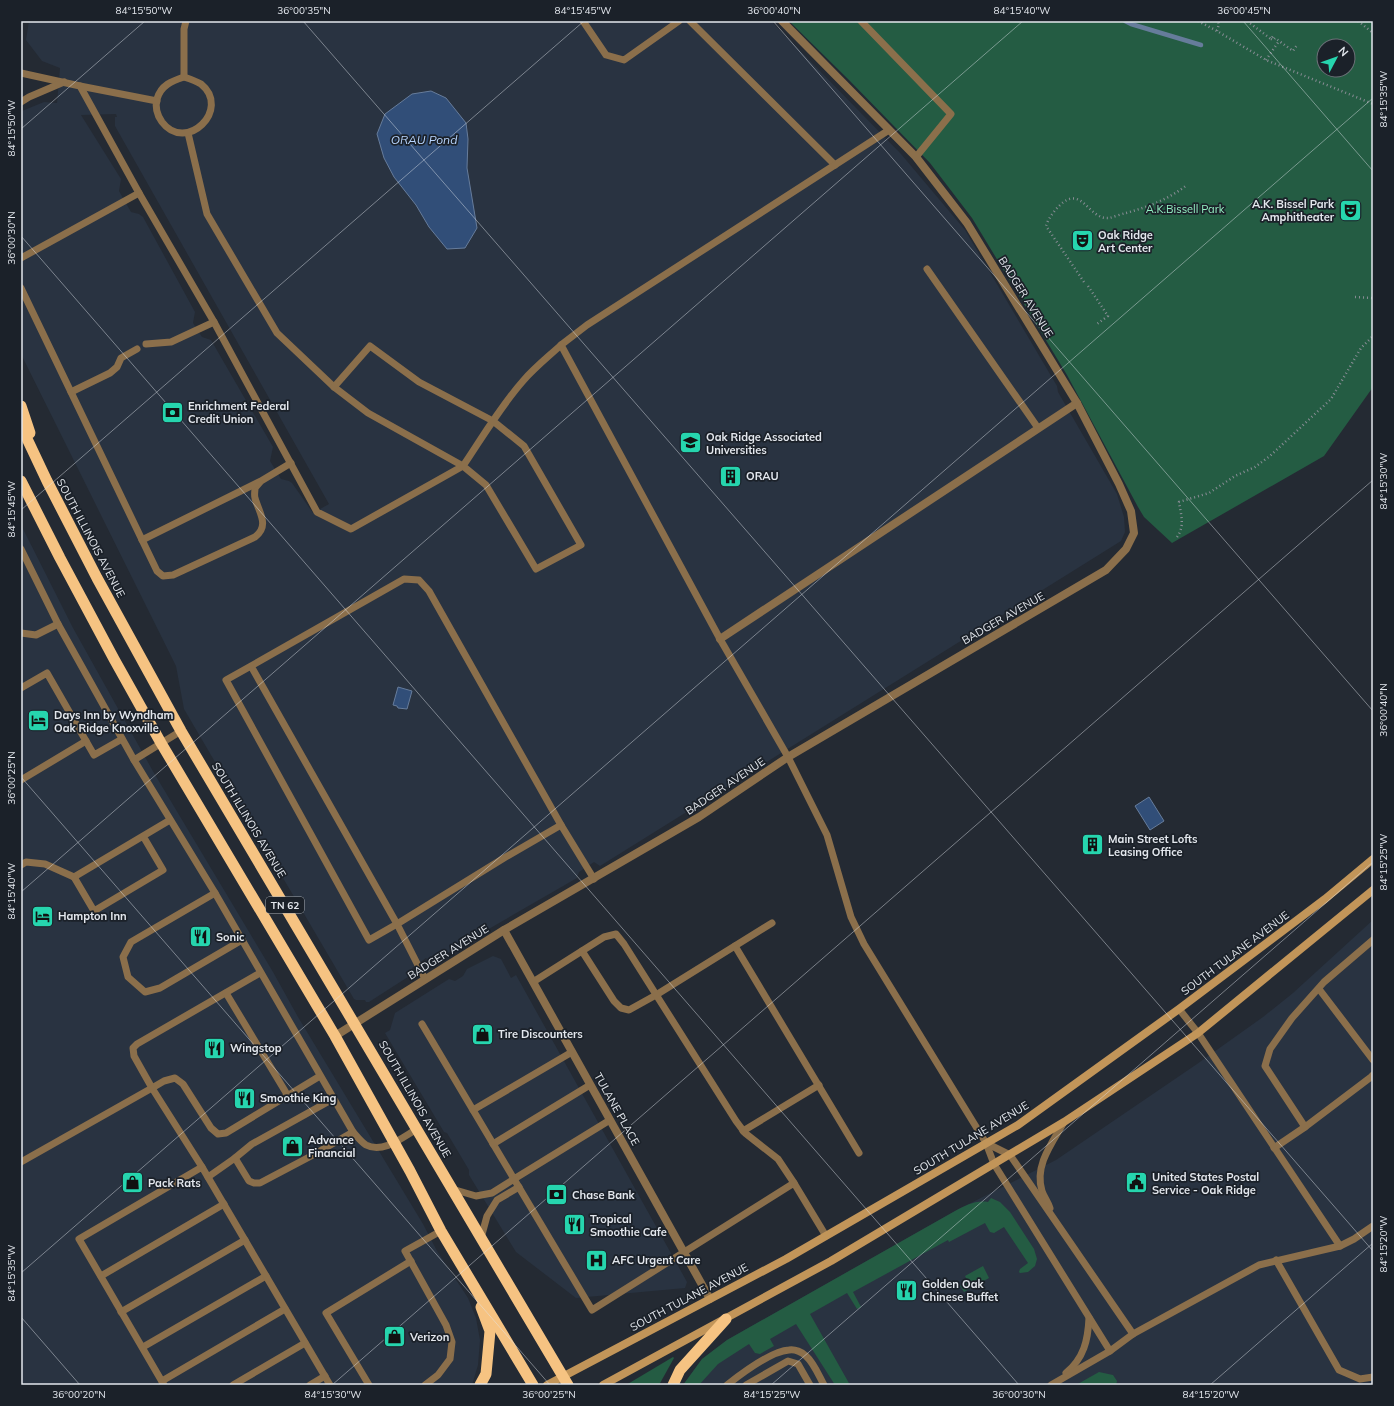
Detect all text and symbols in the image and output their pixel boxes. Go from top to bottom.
text: 84°15'50"W [116,4,172,17]
text: 36°00'35"N [277,4,331,17]
text: 84°15'45"W [555,4,611,17]
text: 36°00'40"N [747,4,801,17]
text: 84°15'40"W [994,4,1050,17]
text: 36°00'45"N [1217,4,1271,17]
north arrow [1316,38,1356,78]
text: N [1336,44,1352,59]
text: 84°15'35"W [1377,71,1390,127]
text: 84°15'50"W [5,100,18,156]
water label: ORAU Pond [391,132,458,147]
place label: A.K. Bissel Park Amphitheater [1252,197,1335,224]
theatre icon: A.K. Bissel Park Amphitheater [1337,197,1363,223]
park label: A.K.Bissell Park [1146,202,1225,216]
text: 36°00'30"N [5,211,18,265]
theatre icon: Oak Ridge Art Center [1069,228,1095,254]
place label: Oak Ridge Art Center [1098,228,1153,255]
street label: BADGER AVENUE [995,254,1057,340]
bank icon: Enrichment Federal Credit Union [159,399,185,425]
place label: Enrichment Federal Credit Union [188,399,289,426]
school or university icon: Oak Ridge Associated Universities [678,430,704,456]
place label: Oak Ridge Associated Universities [706,430,822,457]
text: 84°15'30"W [1377,453,1390,509]
building icon: ORAU [718,463,744,489]
place label: ORAU [746,469,779,483]
street label: SOUTH ILLINOIS AVENUE [54,476,128,600]
text: 84°15'45"W [5,481,18,537]
street label: BADGER AVENUE [959,589,1047,647]
text: 36°00'40"N [1377,683,1390,737]
hotel icon: Days Inn by Wyndham Oak Ridge Knoxville [25,708,51,734]
place label: Days Inn by Wyndham Oak Ridge Knoxville [54,708,174,735]
text: 36°00'25"N [5,751,18,805]
street label: BADGER AVENUE [683,754,767,818]
street label: SOUTH ILLINOIS AVENUE [209,760,289,880]
building icon: Main Street Lofts Leasing Office [1080,832,1106,858]
place label: Main Street Lofts Leasing Office [1108,832,1198,859]
text: 84°15'25"W [1377,834,1390,890]
text: 84°15'40"W [5,863,18,919]
road number: TN 62 [266,897,304,913]
hotel icon: Hampton Inn [29,903,55,929]
street label: SOUTH TULANE AVENUE [1178,908,1292,998]
place label: Hampton Inn [58,909,127,923]
street label: BADGER AVENUE [405,921,491,983]
restaurant icon: Sonic [188,924,214,950]
place label: Sonic [216,930,245,944]
shop icon: Tire Discounters [469,1021,495,1047]
place label: Tire Discounters [498,1027,583,1041]
restaurant icon: Wingstop [202,1035,228,1061]
street label: SOUTH ILLINOIS AVENUE [376,1038,454,1160]
place label: Wingstop [230,1041,282,1055]
street label: TULANE PLACE [591,1070,643,1148]
restaurant icon: Smoothie King [232,1085,258,1111]
place label: Smoothie King [260,1091,336,1105]
street label: SOUTH TULANE AVENUE [911,1098,1031,1178]
shop icon: Advance Financial [279,1133,305,1159]
place label: Advance Financial [308,1133,355,1160]
shop icon: Pack Rats [119,1170,145,1196]
public building icon: United States Postal Service - Oak Ridge [1123,1170,1149,1196]
place label: United States Postal Service - Oak Ridge [1152,1170,1259,1197]
place label: Pack Rats [148,1176,201,1190]
bank icon: Chase Bank [543,1182,569,1208]
place label: Chase Bank [572,1188,636,1202]
restaurant icon: Tropical Smoothie Cafe [562,1212,588,1238]
place label: Tropical Smoothie Cafe [590,1212,667,1239]
text: 84°15'20"W [1377,1216,1390,1272]
text: 84°15'35"W [5,1245,18,1301]
hospital icon: AFC Urgent Care [583,1247,609,1273]
place label: AFC Urgent Care [612,1253,700,1267]
street label: SOUTH TULANE AVENUE [628,1260,750,1334]
restaurant icon: Golden Oak Chinese Buffet [893,1277,919,1303]
place label: Golden Oak Chinese Buffet [922,1277,998,1304]
shop icon: Verizon [381,1324,407,1350]
place label: Verizon [409,1330,449,1344]
text: 36°00'20"N [52,1388,106,1401]
text: 84°15'30"W [305,1388,361,1401]
text: 36°00'25"N [522,1388,576,1401]
text: 84°15'25"W [744,1388,800,1401]
text: 36°00'30"N [992,1388,1046,1401]
text: 84°15'20"W [1183,1388,1239,1401]

